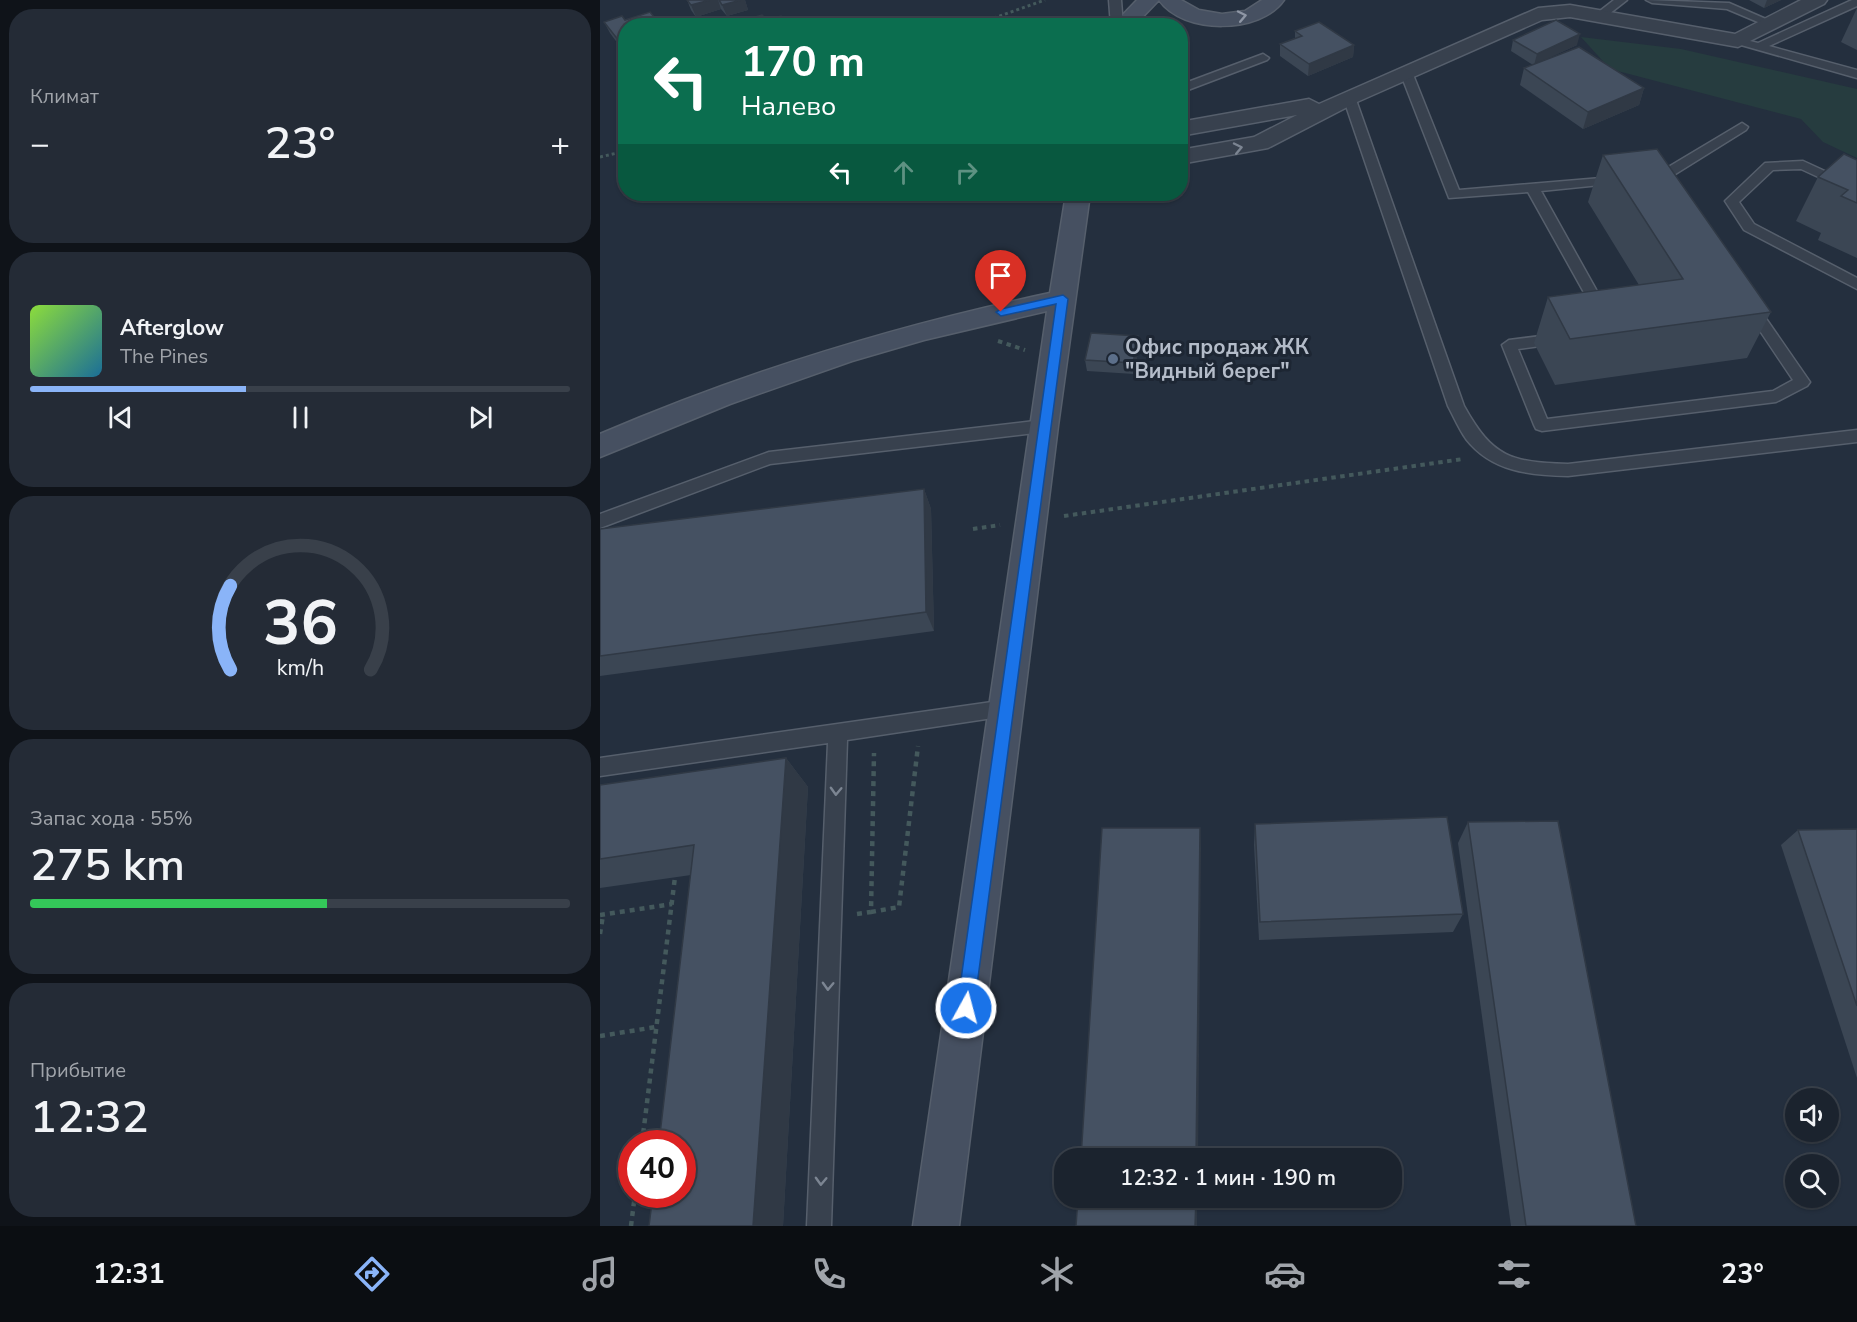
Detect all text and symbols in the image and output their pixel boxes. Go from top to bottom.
one-way arrow [1237,10,1247,23]
text: 170 m [741,34,865,91]
icon: left [642,42,720,120]
text: Климат [30,83,99,110]
text: Налево [741,88,836,125]
text: 23° [265,113,335,174]
text: − [30,122,50,167]
text: + [550,122,570,167]
one-way arrow [1233,142,1243,155]
icon: left [824,156,857,189]
icon: ahead [887,156,920,189]
icon: right [950,156,983,189]
pin [975,250,1026,312]
icon: arrive [984,259,1017,292]
text: Afterglow [120,313,224,343]
place label: Офис продаж ЖК "Видный берег" [1125,333,1310,385]
text: The Pines [120,343,208,370]
marker: Офис продаж ЖК "Видный берег" [1106,352,1120,366]
icon: previous [104,401,137,434]
icon: pause [284,401,317,434]
icon: next [464,401,497,434]
text: 36 [263,581,337,666]
text: km/h [276,653,324,683]
one-way arrow [830,787,842,796]
text: Запас хода · 55% [30,805,193,832]
text: 275 km [30,835,185,896]
position arrow [934,976,998,1040]
one-way arrow [822,982,835,991]
text: Прибытие [30,1057,126,1084]
text: 12:32 [30,1087,149,1148]
map controls [1785,1088,1839,1208]
button: sound [1785,1088,1839,1142]
speed limit sign: 40 [618,1130,696,1208]
button: search [1785,1154,1839,1208]
text: 12:32 · 1 мин · 190 m [1120,1163,1336,1193]
one-way arrow [814,1177,827,1186]
icon: directions [351,1253,393,1295]
icon: music [579,1253,621,1295]
icon: phone [808,1253,850,1295]
icon: climate [1036,1253,1078,1295]
icon: car [1264,1253,1306,1295]
icon: filters [1493,1253,1535,1295]
text: 12:31 [93,1256,165,1293]
text: 23° [1721,1256,1764,1293]

